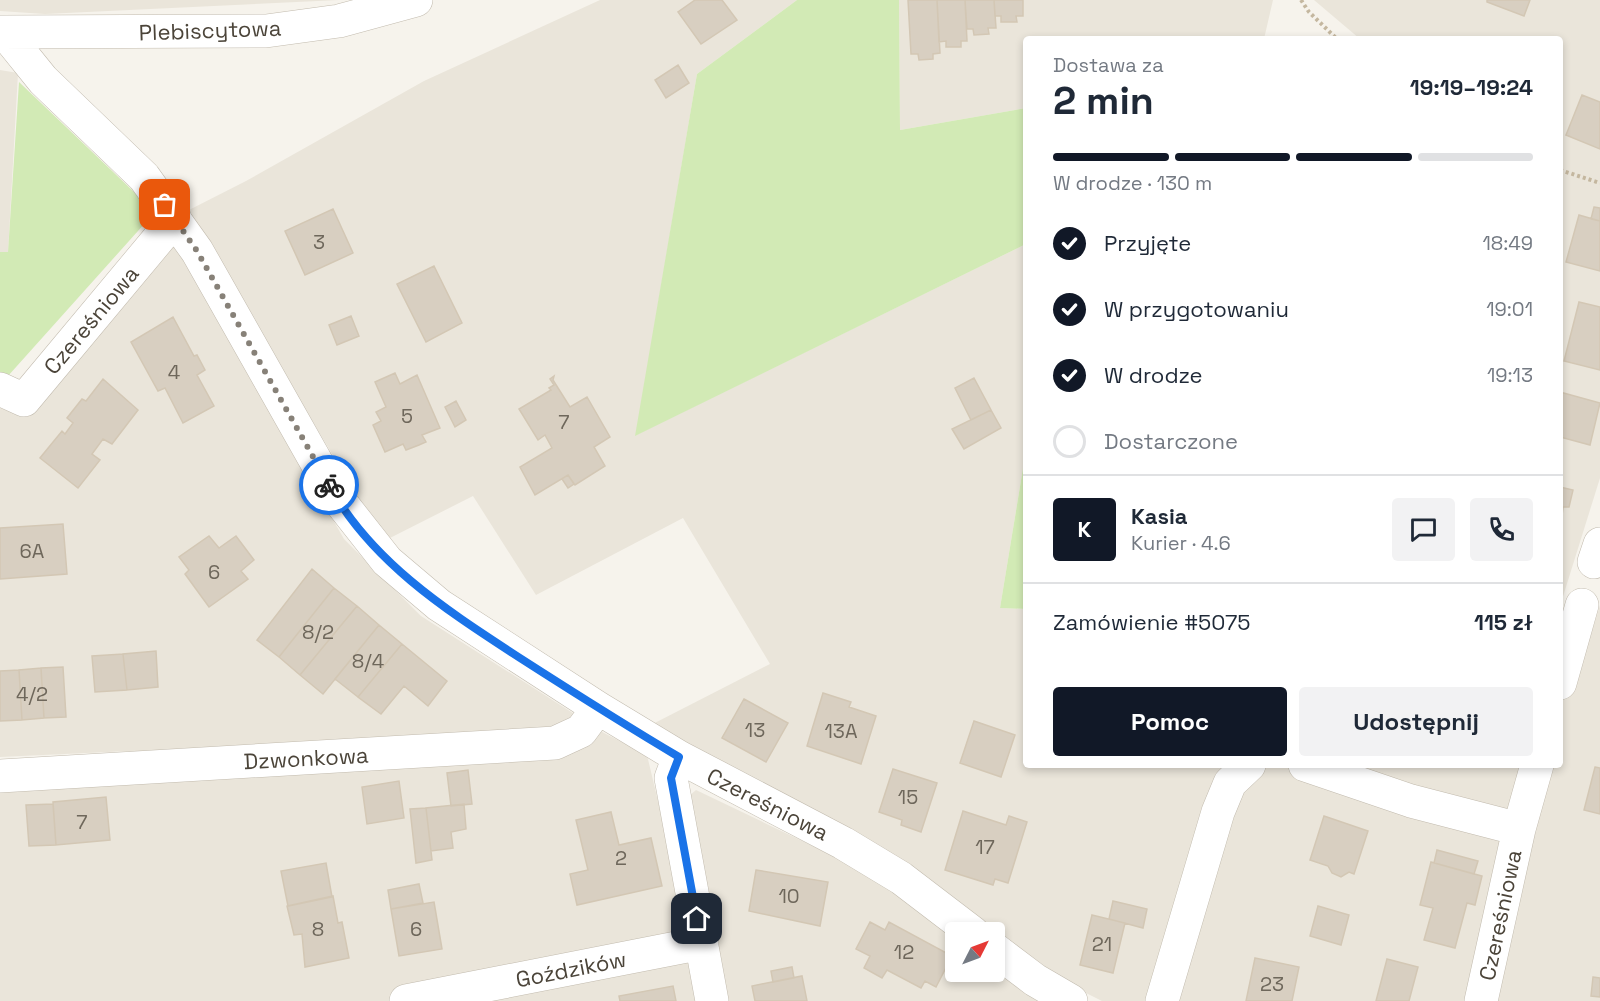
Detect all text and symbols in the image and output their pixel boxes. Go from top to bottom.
street label: Plebiscytowa [138,14,282,46]
text: Dostawa za [1053,52,1164,78]
text: 19:19–19:24 [1410,73,1533,101]
text: 2 min [1053,76,1154,125]
text: W drodze · 130 m [1053,170,1212,196]
pin [139,179,190,230]
icon: bag [148,188,181,221]
icon: check [1053,227,1086,260]
house number: 3 [313,229,325,255]
text: Przyjęte [1104,229,1191,257]
text: 18:49 [1482,230,1533,256]
street label: Czereśniowa [38,260,145,380]
icon: check [1053,293,1086,326]
text: W przygotowaniu [1104,295,1289,323]
text: 19:01 [1486,296,1533,322]
house number: 4 [168,359,180,385]
icon: check [1053,359,1086,392]
text: W drodze [1104,361,1203,389]
text: 19:13 [1487,362,1533,388]
house number: 5 [401,403,413,429]
house number: 7 [558,409,570,435]
text: Dostarczone [1104,427,1238,455]
courier [299,455,359,515]
icon: bike [313,469,346,502]
button: chat [1392,498,1455,561]
button: phone [1470,498,1533,561]
text: Kasia [1131,502,1188,530]
text: K [1078,515,1091,543]
text: Kurier · 4.6 [1131,530,1231,556]
house number: 6A [20,538,45,564]
house number: 6 [208,559,220,585]
text: Zamówienie #5075 [1053,608,1251,636]
text: 115 zł [1474,608,1533,636]
house number: 8/2 [302,619,334,645]
house number: 8/4 [352,648,384,674]
house number: 4/2 [16,681,48,707]
button: Pomoc [1053,687,1287,756]
button: Udostępnij [1299,687,1533,756]
house number: 13 [745,717,765,743]
house number: 13A [824,718,858,744]
street label: Dzwonkowa [243,741,370,775]
street label: Czereśniowa [702,761,834,847]
house number: 15 [898,784,918,810]
house number: 7 [76,809,88,835]
house number: 17 [975,834,995,860]
house number: 2 [615,845,627,871]
street label: Czereśniowa [1472,847,1528,983]
house number: 10 [778,883,800,909]
pin [671,893,722,944]
icon: home [680,902,713,935]
house number: 8 [312,916,324,942]
house number: 6 [410,916,422,942]
north arrow [945,922,1005,982]
map controls [945,922,1005,982]
house number: 21 [1092,931,1112,957]
house number: 12 [894,939,914,965]
street label: Goździków [513,945,629,993]
house number: 23 [1260,971,1284,997]

